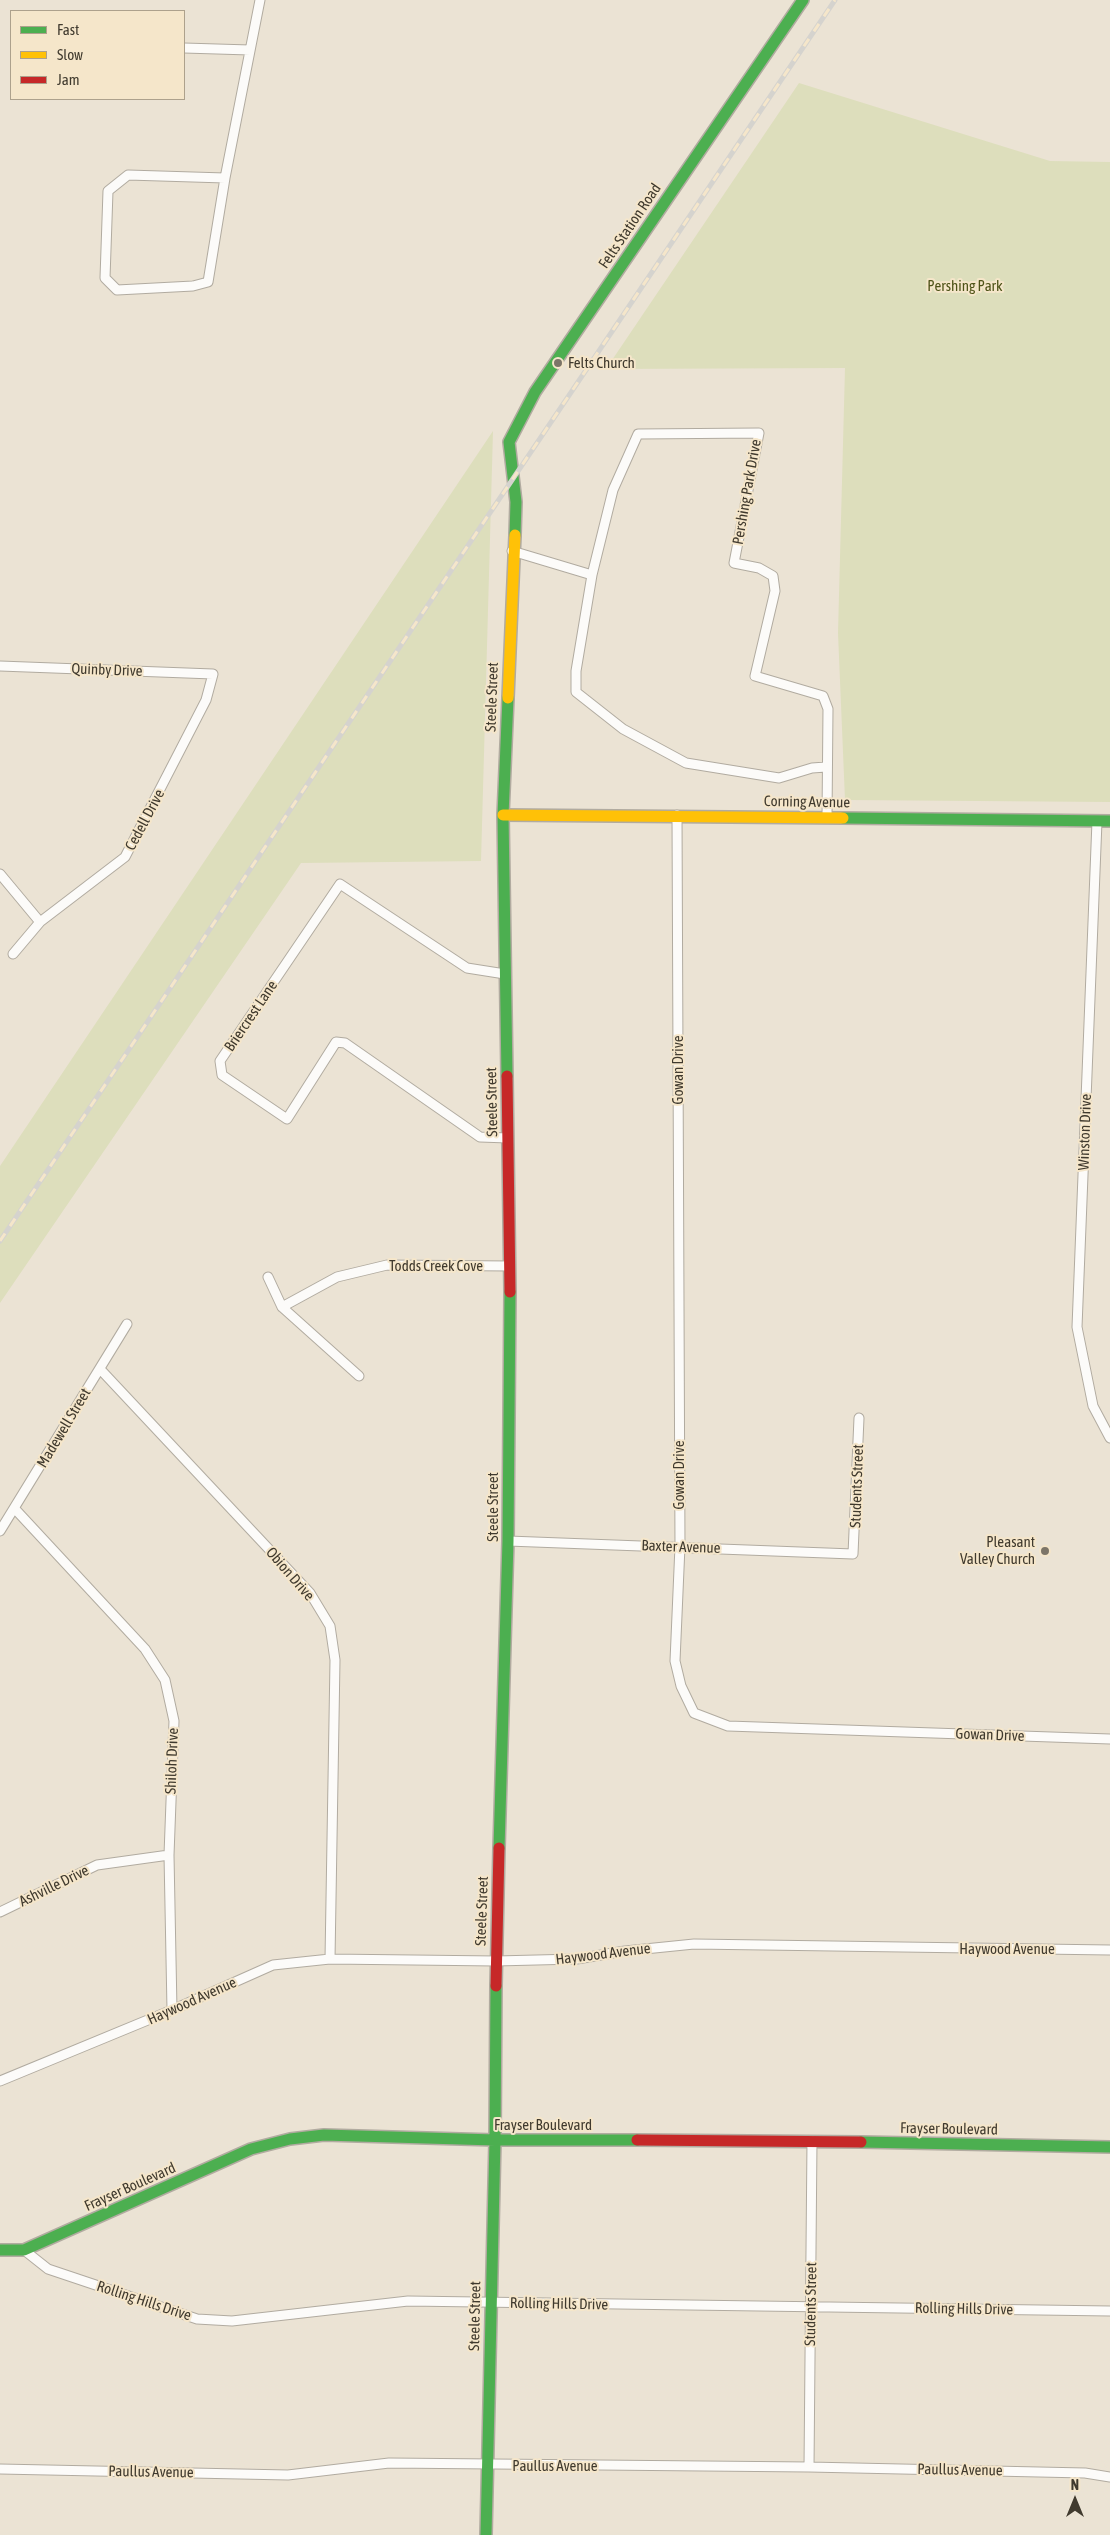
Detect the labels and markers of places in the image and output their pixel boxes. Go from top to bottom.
place label: Felts Church [568,354,635,372]
marker: Felts Church [552,357,564,369]
place label: Pleasant Valley Church [960,1533,1035,1568]
marker: Pleasant Valley Church [1039,1545,1051,1557]

